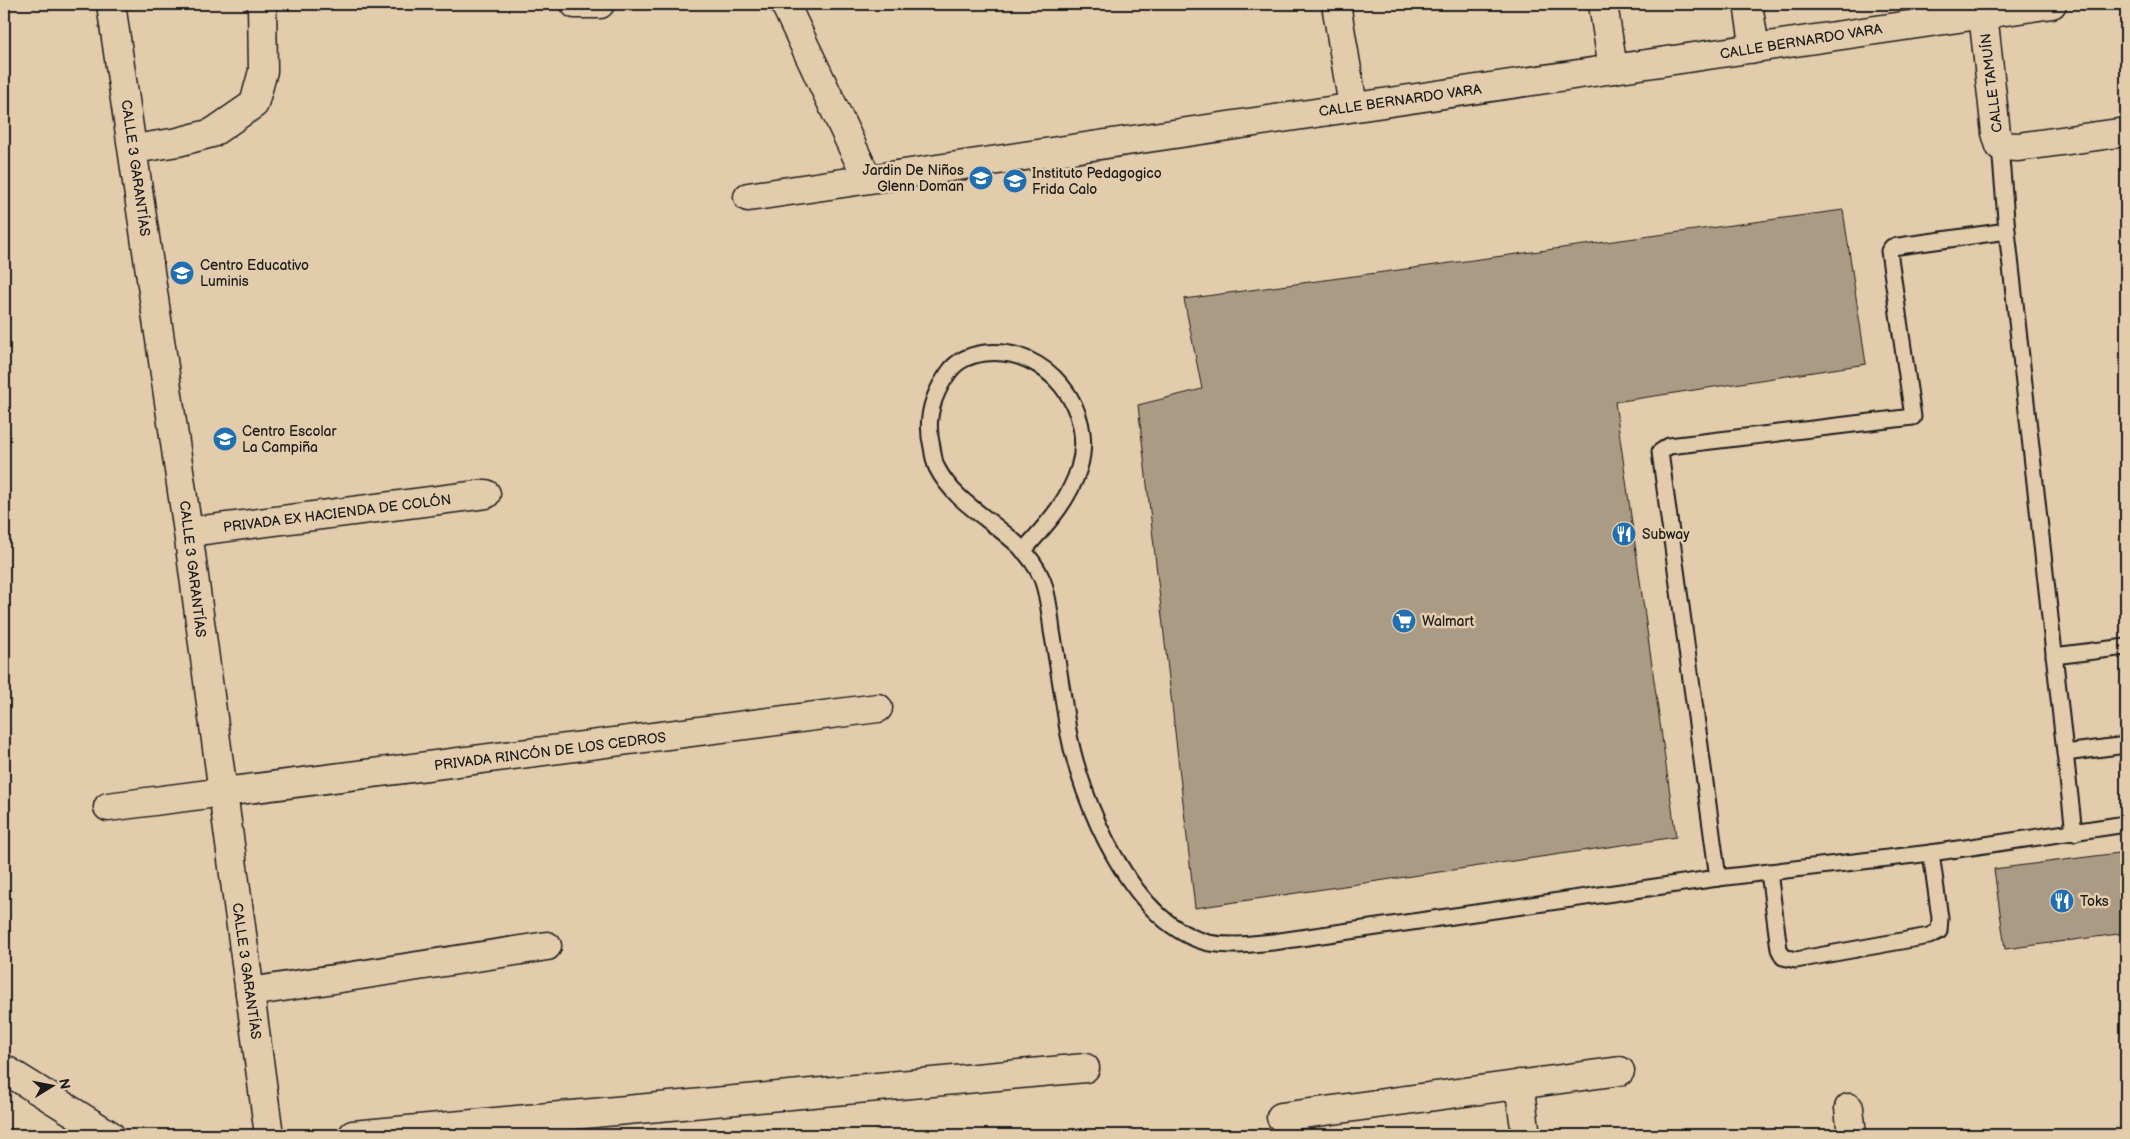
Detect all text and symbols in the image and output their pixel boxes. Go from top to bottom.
street label: CALLE BERNARDO VARA [1719,20,1884,63]
street label: CALLE TAMUÍN [1976,32,2006,134]
street label: CALLE BERNARDO VARA [1318,81,1483,120]
street label: CALLE 3 GARANTÍAS [118,99,154,237]
place label: Jardin De Niños Glenn Doman [863,162,964,195]
school or university icon: Jardin De Niños Glenn Doman [968,165,994,191]
place label: Instituto Pedagogico Frida Calo [1032,165,1162,198]
school or university icon: Instituto Pedagogico Frida Calo [1002,168,1028,194]
place label: Centro Educativo Luminis [200,257,309,290]
school or university icon: Centro Educativo Luminis [169,260,195,286]
place label: Centro Escolar La Campiña [242,423,337,456]
school or university icon: Centro Escolar La Campiña [212,426,238,452]
street label: PRIVADA EX HACIENDA DE COLÓN [222,490,452,536]
street label: CALLE 3 GARANTÍAS [176,500,210,638]
restaurant icon: Subway [1611,521,1637,547]
place label: Subway [1642,526,1690,543]
supermarket icon: Walmart [1391,608,1417,634]
place label: Walmart [1422,613,1475,630]
street label: PRIVADA RINCÓN DE LOS CEDROS [433,728,667,774]
restaurant icon: Toks [2049,888,2075,914]
place label: Toks [2080,893,2109,910]
street label: CALLE 3 GARANTÍAS [229,902,265,1040]
north arrow [28,1062,78,1112]
text: N [55,1077,74,1090]

